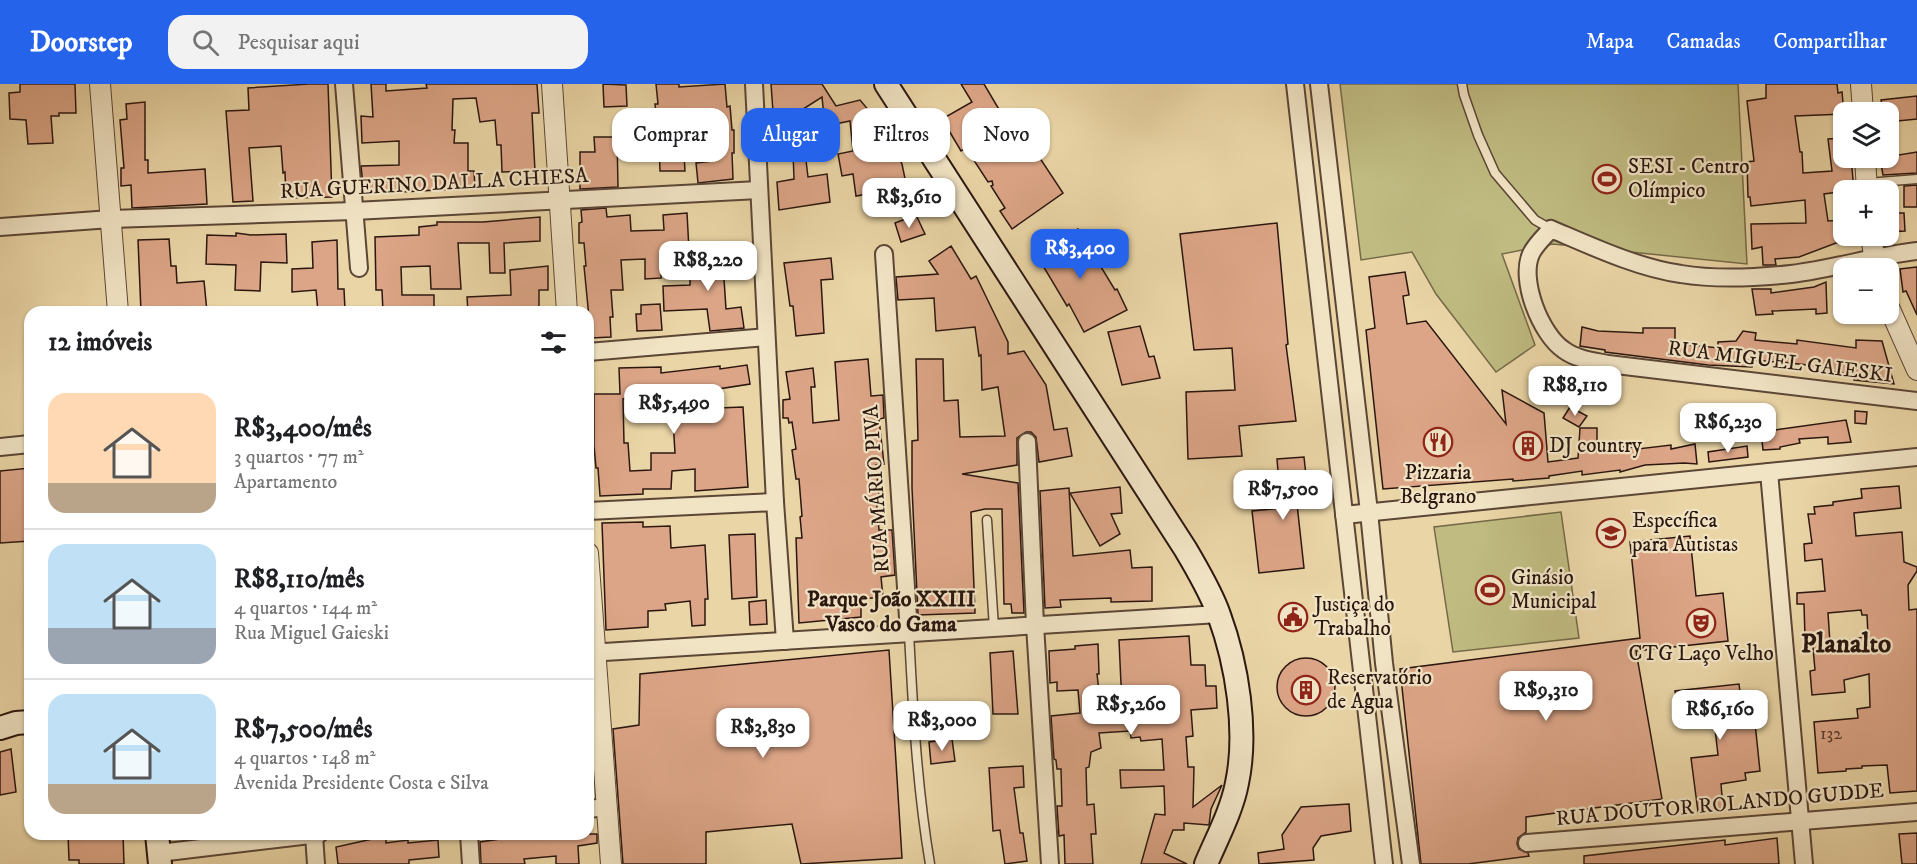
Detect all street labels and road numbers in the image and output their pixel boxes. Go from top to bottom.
street label: RUA GUERINO DALLA CHIESA [279,163,589,205]
street label: RUA MIGUEL GAIESKI [1666,335,1894,389]
street label: RUA MÁRIO PIVA [856,404,896,574]
street label: RUA DOUTOR ROLANDO GUDDE [1555,778,1885,832]

